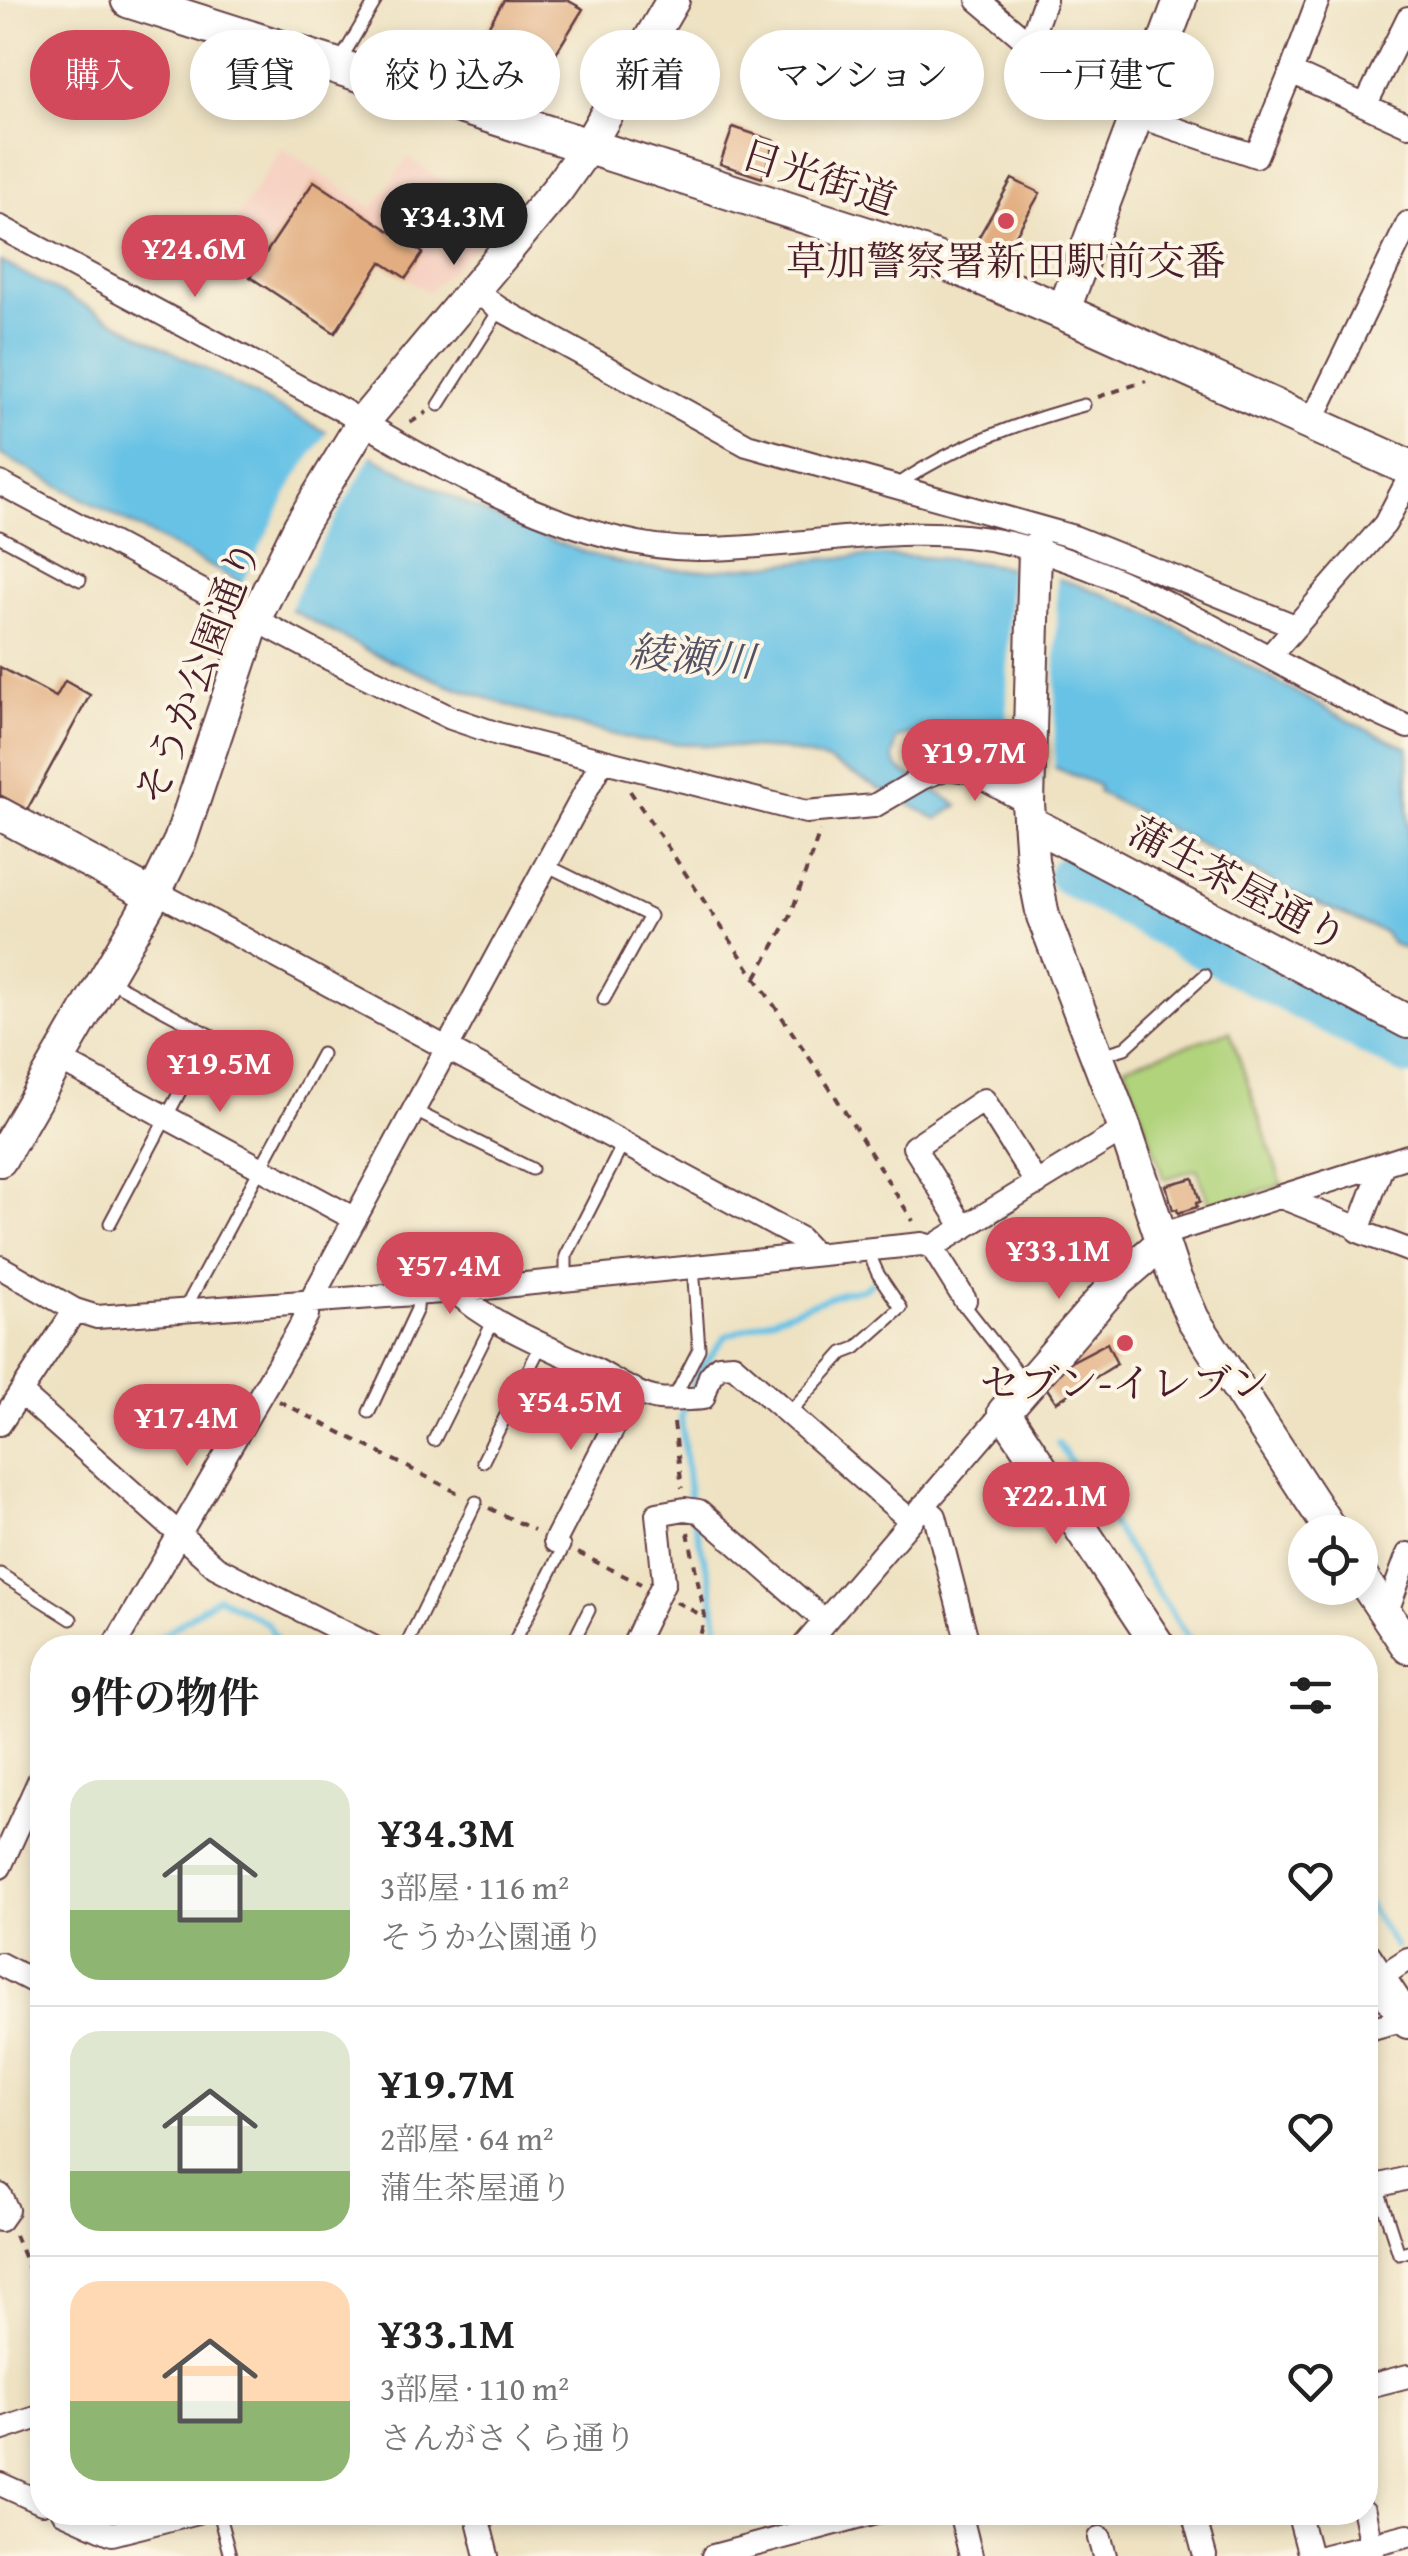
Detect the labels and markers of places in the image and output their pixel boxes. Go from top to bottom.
pin: ¥34.3M [373,183,535,268]
marker: 草加警察署新田駅前交番 [995,210,1017,232]
pin: ¥24.6M [114,215,276,300]
place label: 草加警察署新田駅前交番 [786,231,1226,290]
pin: ¥19.7M [894,719,1056,804]
pin: ¥19.5M [139,1030,301,1115]
pin: ¥33.1M [978,1217,1140,1302]
pin: ¥57.4M [369,1232,531,1317]
marker: セブン-イレブン [1114,1332,1136,1354]
place label: セブン-イレブン [980,1353,1270,1412]
pin: ¥54.5M [490,1368,652,1453]
pin: ¥17.4M [106,1384,268,1469]
pin: ¥22.1M [975,1462,1137,1547]

